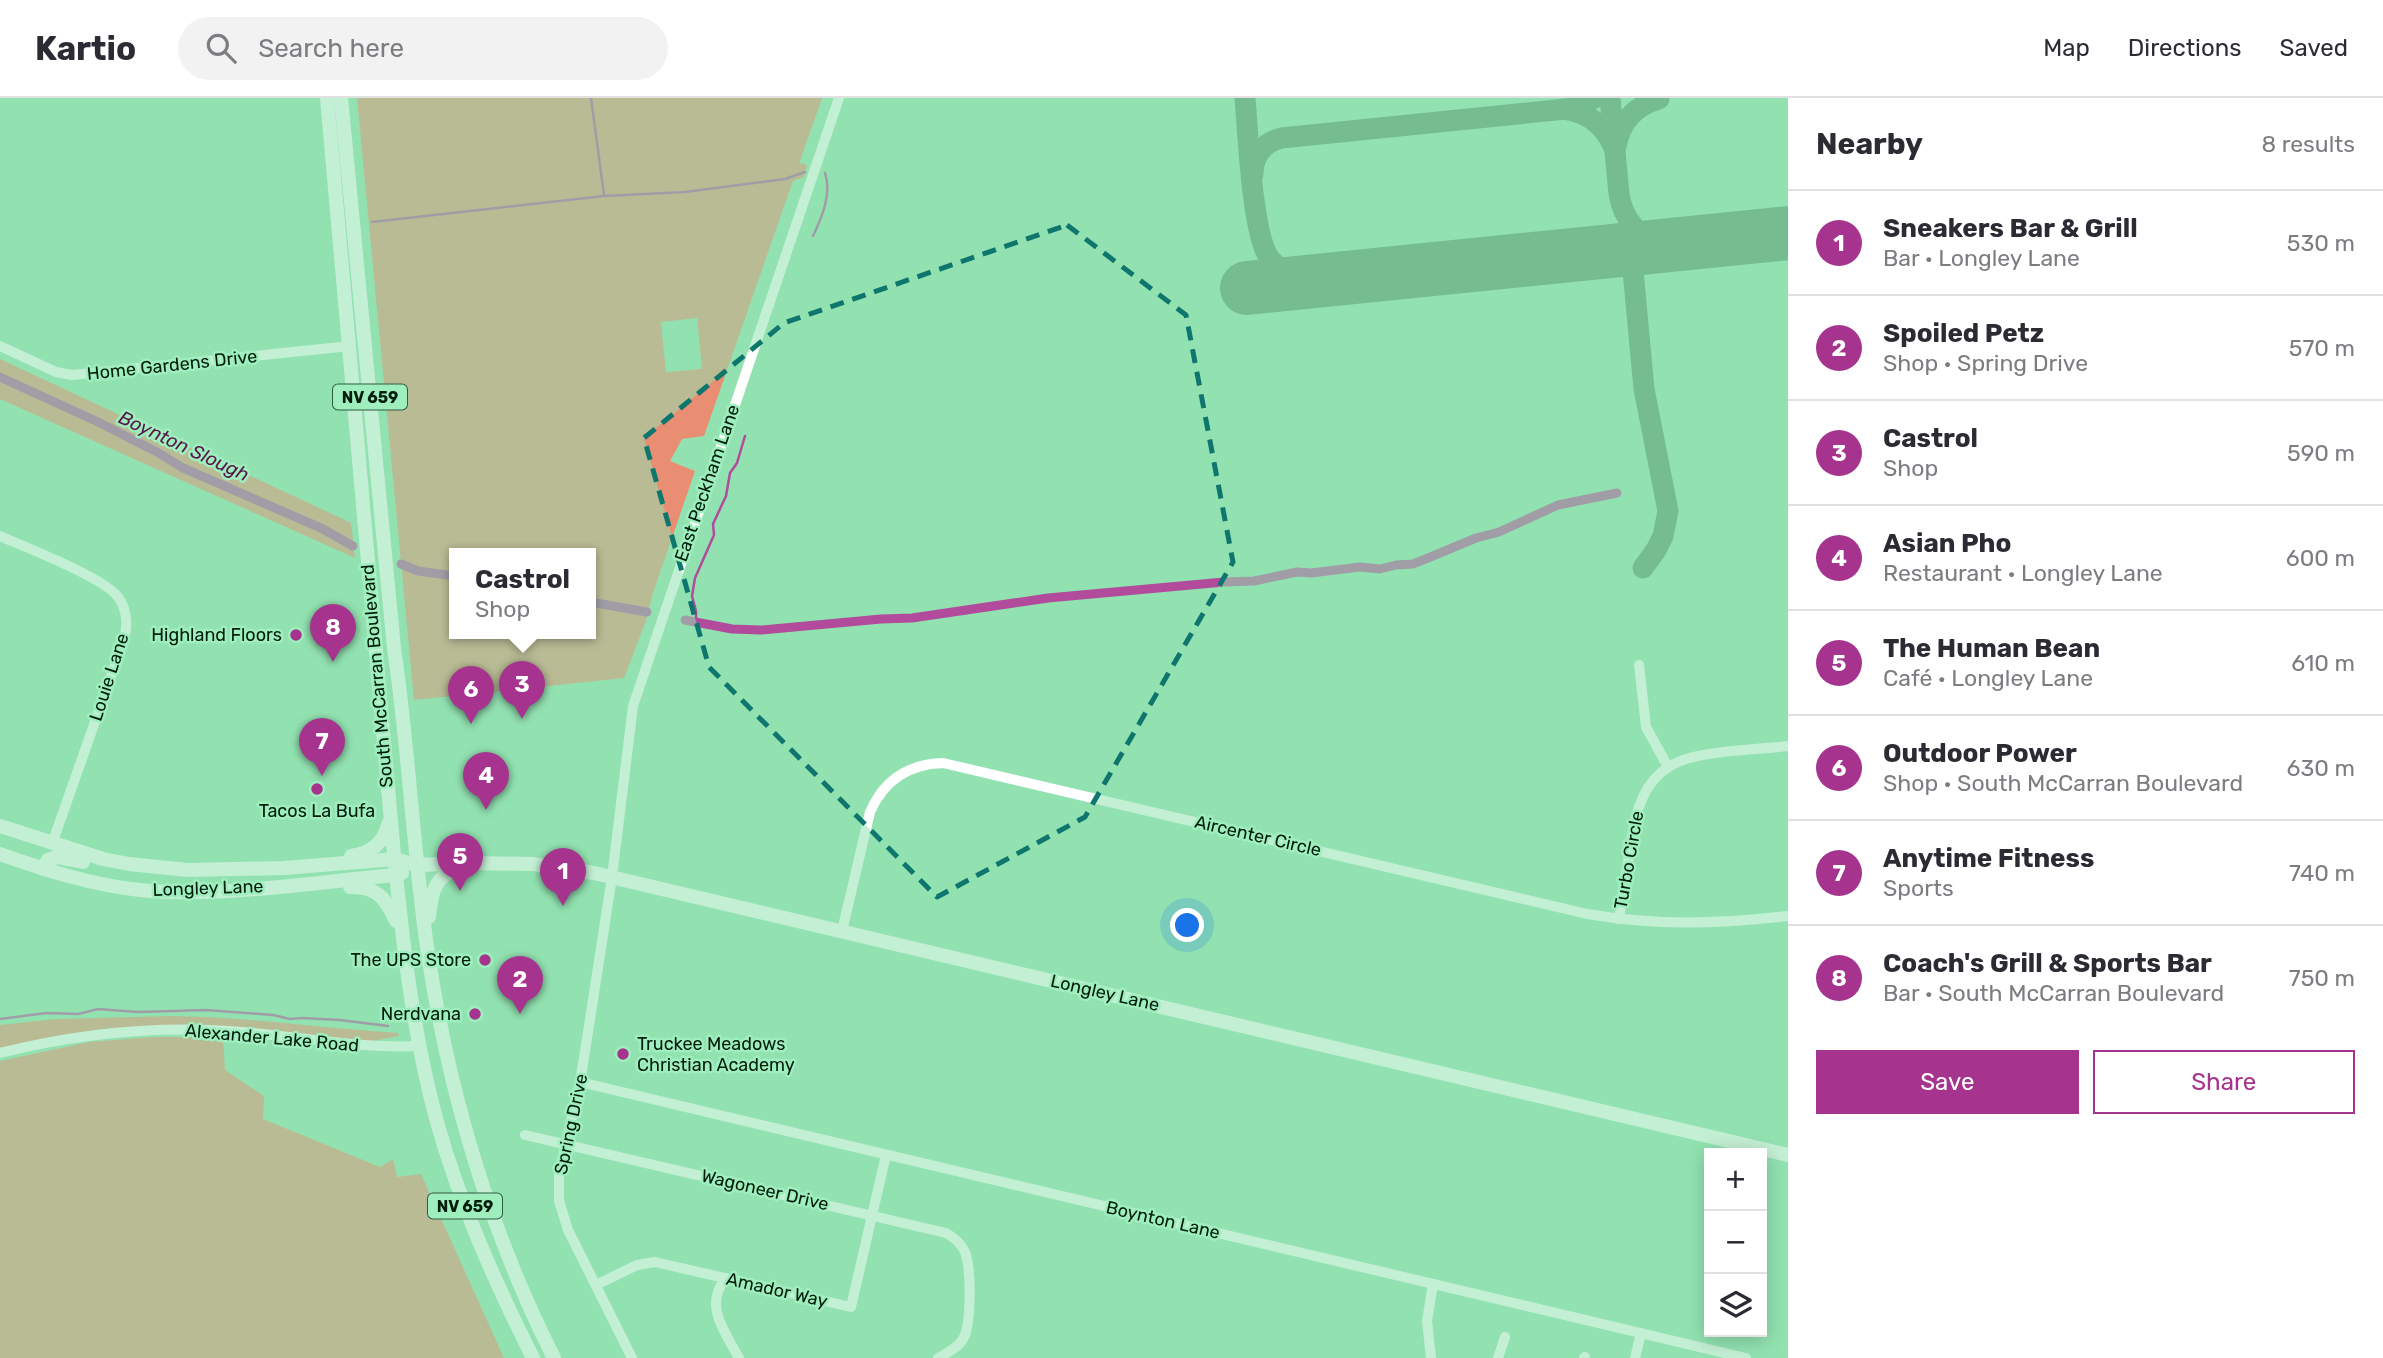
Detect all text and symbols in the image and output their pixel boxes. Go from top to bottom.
search box [178,17,668,80]
text: Kartio [35,29,136,68]
icon: search [202,29,240,67]
text: Search here [258,33,404,64]
text: Map [2043,34,2090,62]
text: Directions [2128,34,2241,62]
text: Saved [2279,34,2348,62]
text: Nearby [1816,126,1923,162]
text: 8 results [2261,130,2355,158]
text: Sneakers Bar & Grill [1883,213,2138,244]
text: 1 [1833,229,1845,257]
text: 530 m [2287,229,2355,257]
text: Bar · Longley Lane [1883,244,2080,272]
text: Spoiled Petz [1883,318,2044,349]
text: 2 [1832,334,1846,362]
text: 570 m [2289,334,2355,362]
street label: Home Gardens Drive [86,345,258,385]
text: Shop · Spring Drive [1883,349,2088,377]
road number: NV 659 [333,384,407,410]
street label: East Peckham Lane [670,402,744,564]
water label: Boynton Slough [115,406,253,486]
text: Castrol [1883,423,1978,454]
text: 3 [1831,439,1847,467]
text: 590 m [2287,439,2355,467]
text: Shop [1883,454,1938,482]
text: Asian Pho [1883,528,2011,559]
text: 4 [1831,544,1847,572]
text: 600 m [2286,544,2355,572]
popup [449,548,596,639]
text: Restaurant · Longley Lane [1883,559,2163,587]
street label: South McCarran Boulevard [356,563,398,789]
text: Castrol [475,564,570,595]
text: Shop [475,595,530,623]
pin: 8 [310,604,356,662]
place label: Highland Floors [151,624,282,646]
marker: Highland Floors [288,627,304,643]
street label: Louie Lane [84,630,134,724]
text: The Human Bean [1883,633,2100,664]
text: 5 [1832,649,1846,677]
text: 610 m [2291,649,2355,677]
pin: 3 [499,661,545,719]
text: Café · Longley Lane [1883,664,2093,692]
pin: 6 [448,666,494,724]
pin: 7 [299,718,345,776]
text: Outdoor Power [1883,738,2077,769]
pin: 4 [463,752,509,810]
text: 6 [1832,754,1846,782]
text: 630 m [2287,754,2355,782]
text: Shop · South McCarran Boulevard [1883,769,2243,797]
marker: Tacos La Bufa [309,781,325,797]
place label: Tacos La Bufa [259,800,375,822]
street label: Turbo Circle [1610,809,1648,911]
street label: Aircenter Circle [1193,811,1323,861]
pin: 5 [437,833,483,891]
text: Anytime Fitness [1883,843,2094,874]
pin: 1 [540,848,586,906]
text: 7 [1832,859,1846,887]
text: 740 m [2289,859,2355,887]
text: Sports [1883,874,1954,902]
street label: Longley Lane [152,875,264,901]
your location [1170,908,1204,942]
text: Coach's Grill & Sports Bar [1883,948,2212,979]
place label: The UPS Store [350,949,471,971]
marker: The UPS Store [477,952,493,968]
pin: 2 [497,956,543,1014]
text: 8 [1831,964,1847,992]
text: 750 m [2289,964,2355,992]
street label: Longley Lane [1048,970,1162,1016]
text: Bar · South McCarran Boulevard [1883,979,2224,1007]
place label: Nerdvana [381,1003,461,1025]
marker: Nerdvana [467,1006,483,1022]
street label: Alexander Lake Road [184,1019,360,1057]
place label: Truckee Meadows Christian Academy [637,1033,795,1076]
marker: Truckee Meadows Christian Academy [615,1046,631,1062]
button: Save [1816,1050,2079,1114]
button: Share [2093,1050,2355,1114]
street label: Spring Drive [550,1072,592,1176]
map controls [1704,1148,1767,1337]
button: + [1704,1148,1767,1211]
street label: Wagoneer Drive [699,1165,831,1215]
road number: NV 659 [428,1194,502,1218]
street label: Boynton Lane [1104,1196,1222,1244]
button: − [1704,1211,1767,1274]
street label: Amador Way [724,1268,830,1312]
button: layers [1704,1274,1767,1337]

